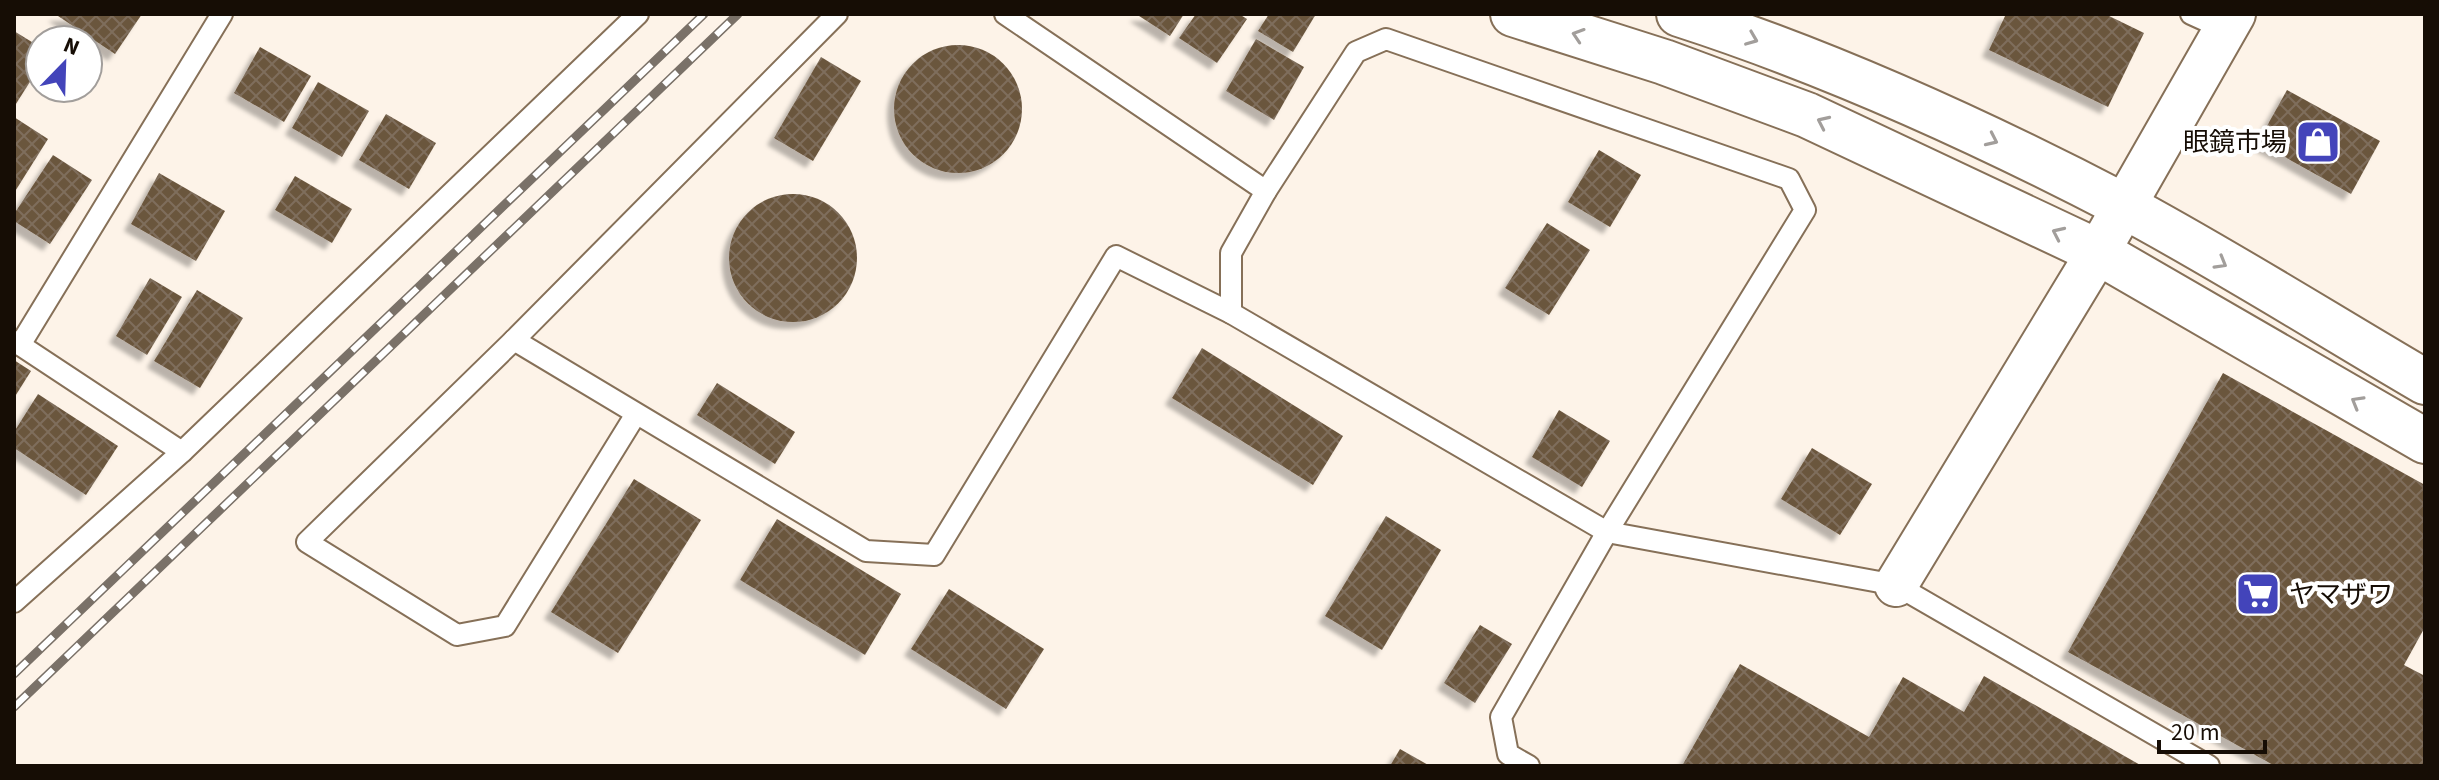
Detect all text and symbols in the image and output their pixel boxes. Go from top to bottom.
north arrow [24,24,104,104]
one-way arrow [1572,28,1586,44]
text: N [58,29,84,64]
one-way arrow [1744,29,1758,46]
one-way arrow [1817,116,1831,132]
shop icon: 眼鏡市場 [2294,118,2342,166]
place label: 眼鏡市場 [2183,124,2287,161]
one-way arrow [1983,130,1998,146]
one-way arrow [2052,227,2066,243]
one-way arrow [2212,253,2227,269]
one-way arrow [2352,396,2366,412]
supermarket icon: ヤマザワ [2234,570,2282,618]
place label: ヤマザワ [2289,576,2393,613]
scale bar [2159,704,2265,754]
text: 20 m [2171,715,2220,750]

